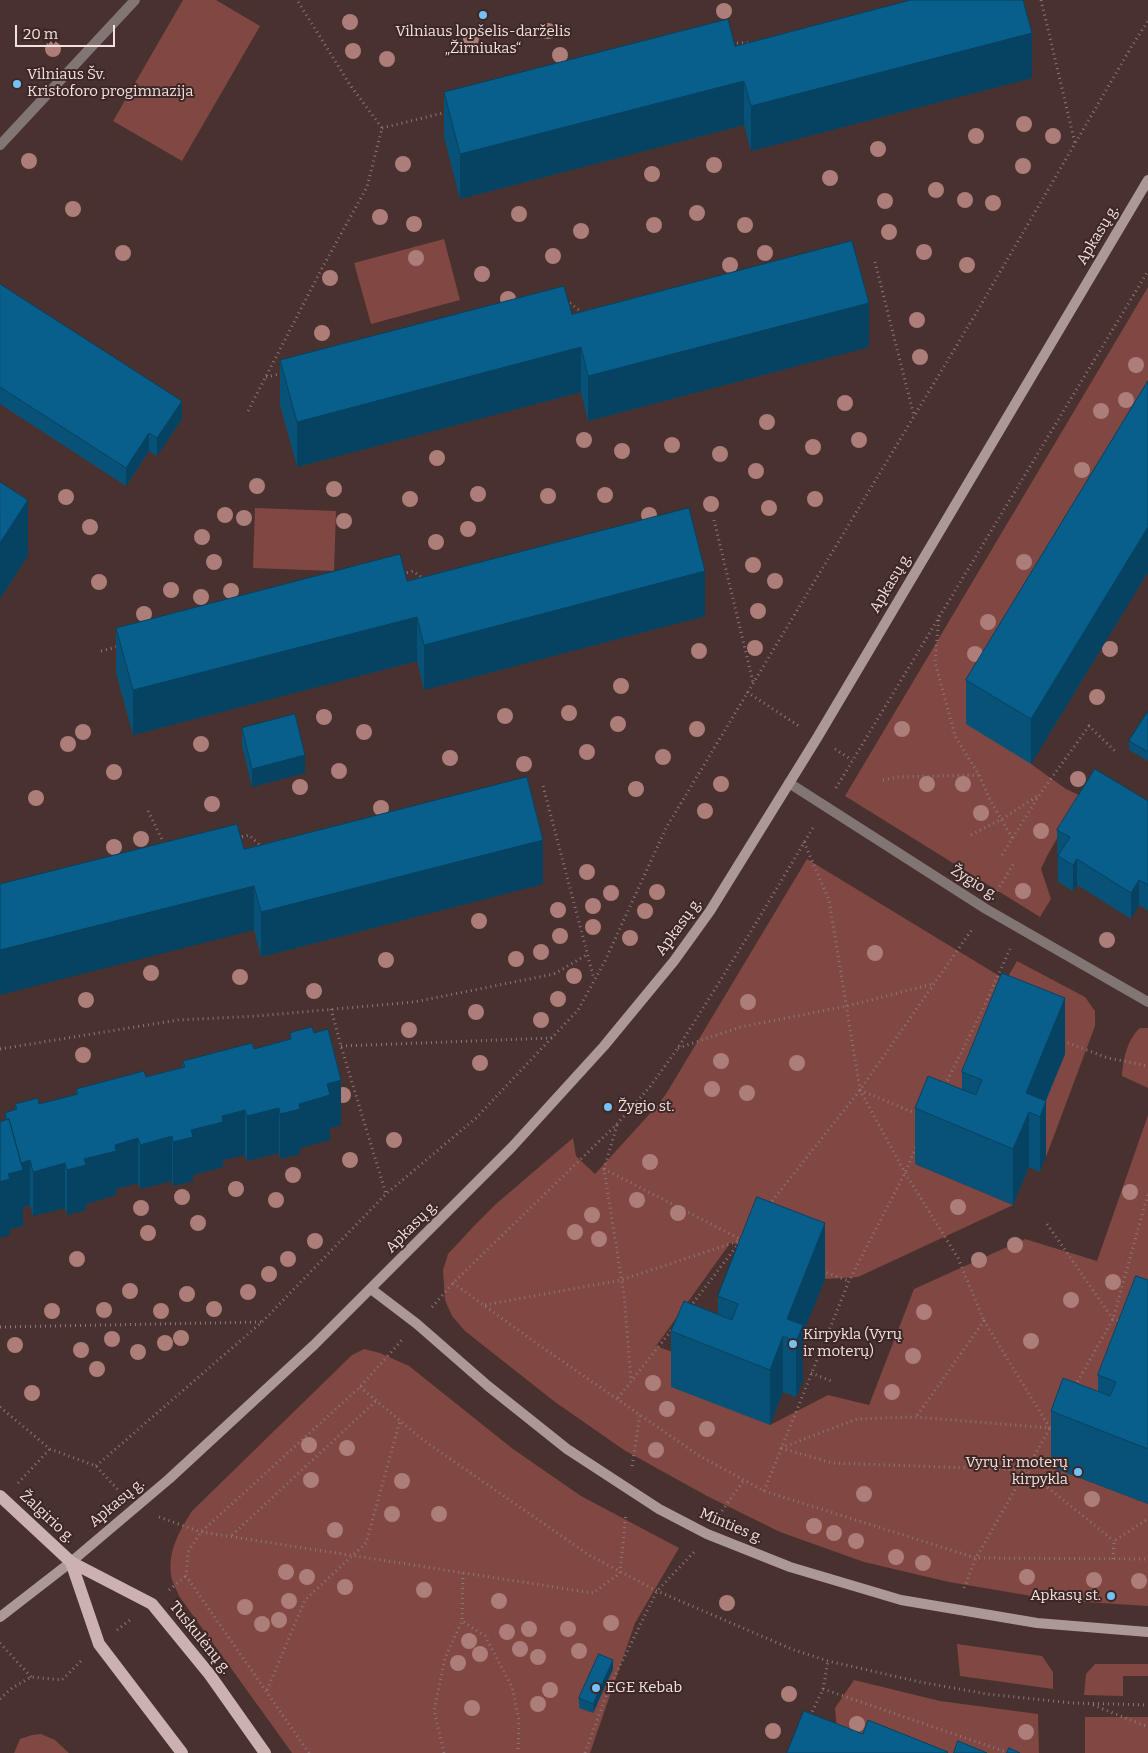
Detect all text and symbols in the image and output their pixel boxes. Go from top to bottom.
marker: Vilniaus lopšelis-darželis „Žirniukas“ [477,9,489,21]
scale bar [18,15,118,47]
place label: Vilniaus lopšelis-darželis „Žirniukas“ [395,23,571,58]
text: 20 m [23,25,58,43]
place label: Vilniaus Šv. Kristoforo progimnazija [27,66,193,101]
marker: Vilniaus Šv. Kristoforo progimnazija [11,78,23,90]
street label: Apkasų g. [1073,202,1123,268]
street label: Apkasų g. [866,550,916,616]
street label: Žygio g. [947,862,1001,904]
street label: Apkasų g. [652,895,706,959]
place label: Žygio st. [618,1098,674,1116]
marker: Žygio st. [602,1101,614,1113]
street label: Apkasų g. [382,1197,442,1257]
place label: Kirpykla (Vyrų ir moterų) [803,1326,902,1361]
marker: Kirpykla (Vyrų ir moterų) [787,1338,799,1350]
place label: Vyrų ir moterų kirpykla [966,1454,1068,1489]
marker: Vyrų ir moterų kirpykla [1072,1466,1084,1478]
street label: Apkasų g. [86,1475,148,1531]
street label: Žalgirio g. [16,1487,78,1547]
street label: Minties g. [697,1505,765,1547]
place label: Apkasų st. [1030,1587,1101,1605]
marker: Apkasų st. [1105,1590,1117,1602]
street label: Tuskulėnų g. [165,1598,235,1678]
place label: EGE Kebab [606,1679,682,1697]
marker: EGE Kebab [590,1682,602,1694]

